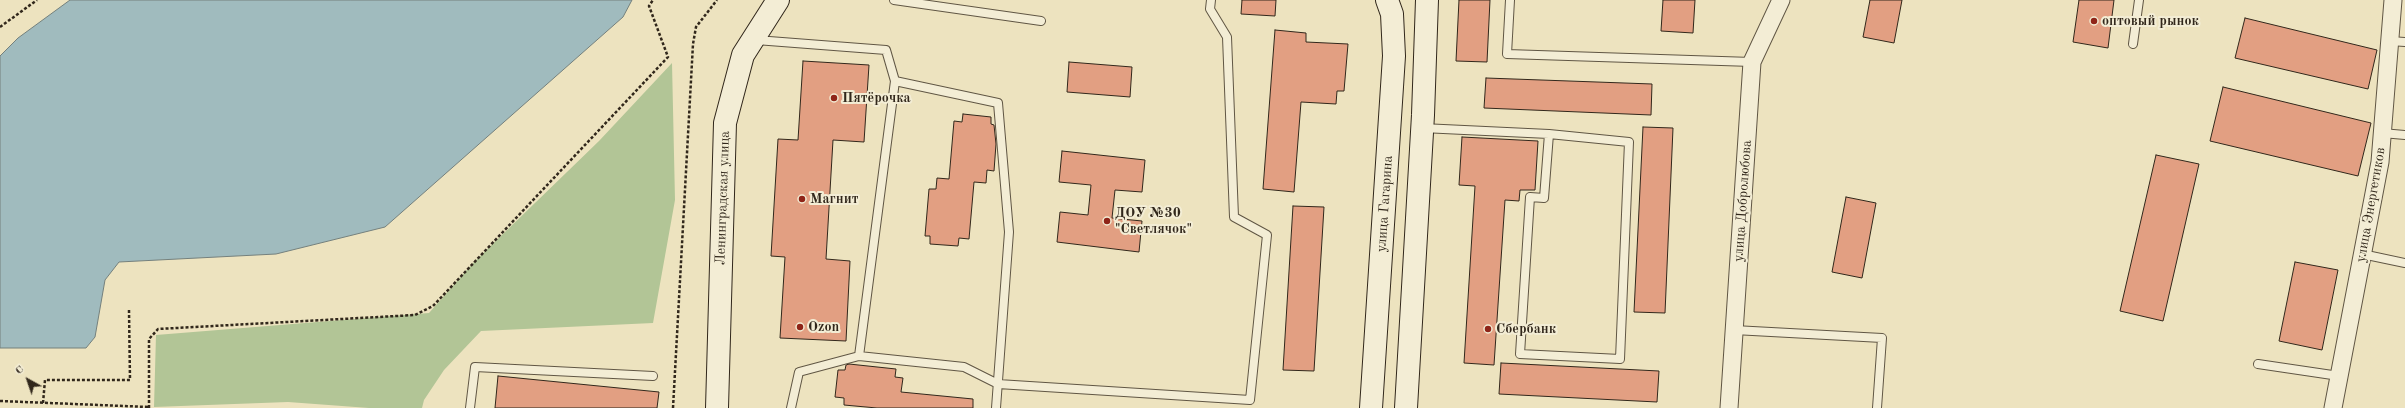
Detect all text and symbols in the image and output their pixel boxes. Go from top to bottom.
place label: оптовый рынок [2102,13,2199,29]
marker: оптовый рынок [2089,16,2099,26]
place label: Пятёрочка [842,90,911,106]
marker: Пятёрочка [829,93,839,103]
street label: Ленинградская улица [712,131,734,265]
street label: улица Добролюбова [1730,140,1756,262]
street label: улица Энергетиков [2353,146,2389,264]
street label: улица Гагарина [1373,155,1397,253]
place label: Магнит [810,191,858,207]
marker: Магнит [797,194,807,204]
place label: ДОУ №30 "Светлячок" [1115,205,1192,238]
marker: ДОУ №30 "Светлячок" [1102,216,1112,226]
place label: Ozon [808,319,839,335]
place label: Сбербанк [1496,321,1556,337]
marker: Ozon [795,322,805,332]
marker: Сбербанк [1483,324,1493,334]
north arrow [8,360,48,400]
text: С [14,364,26,377]

